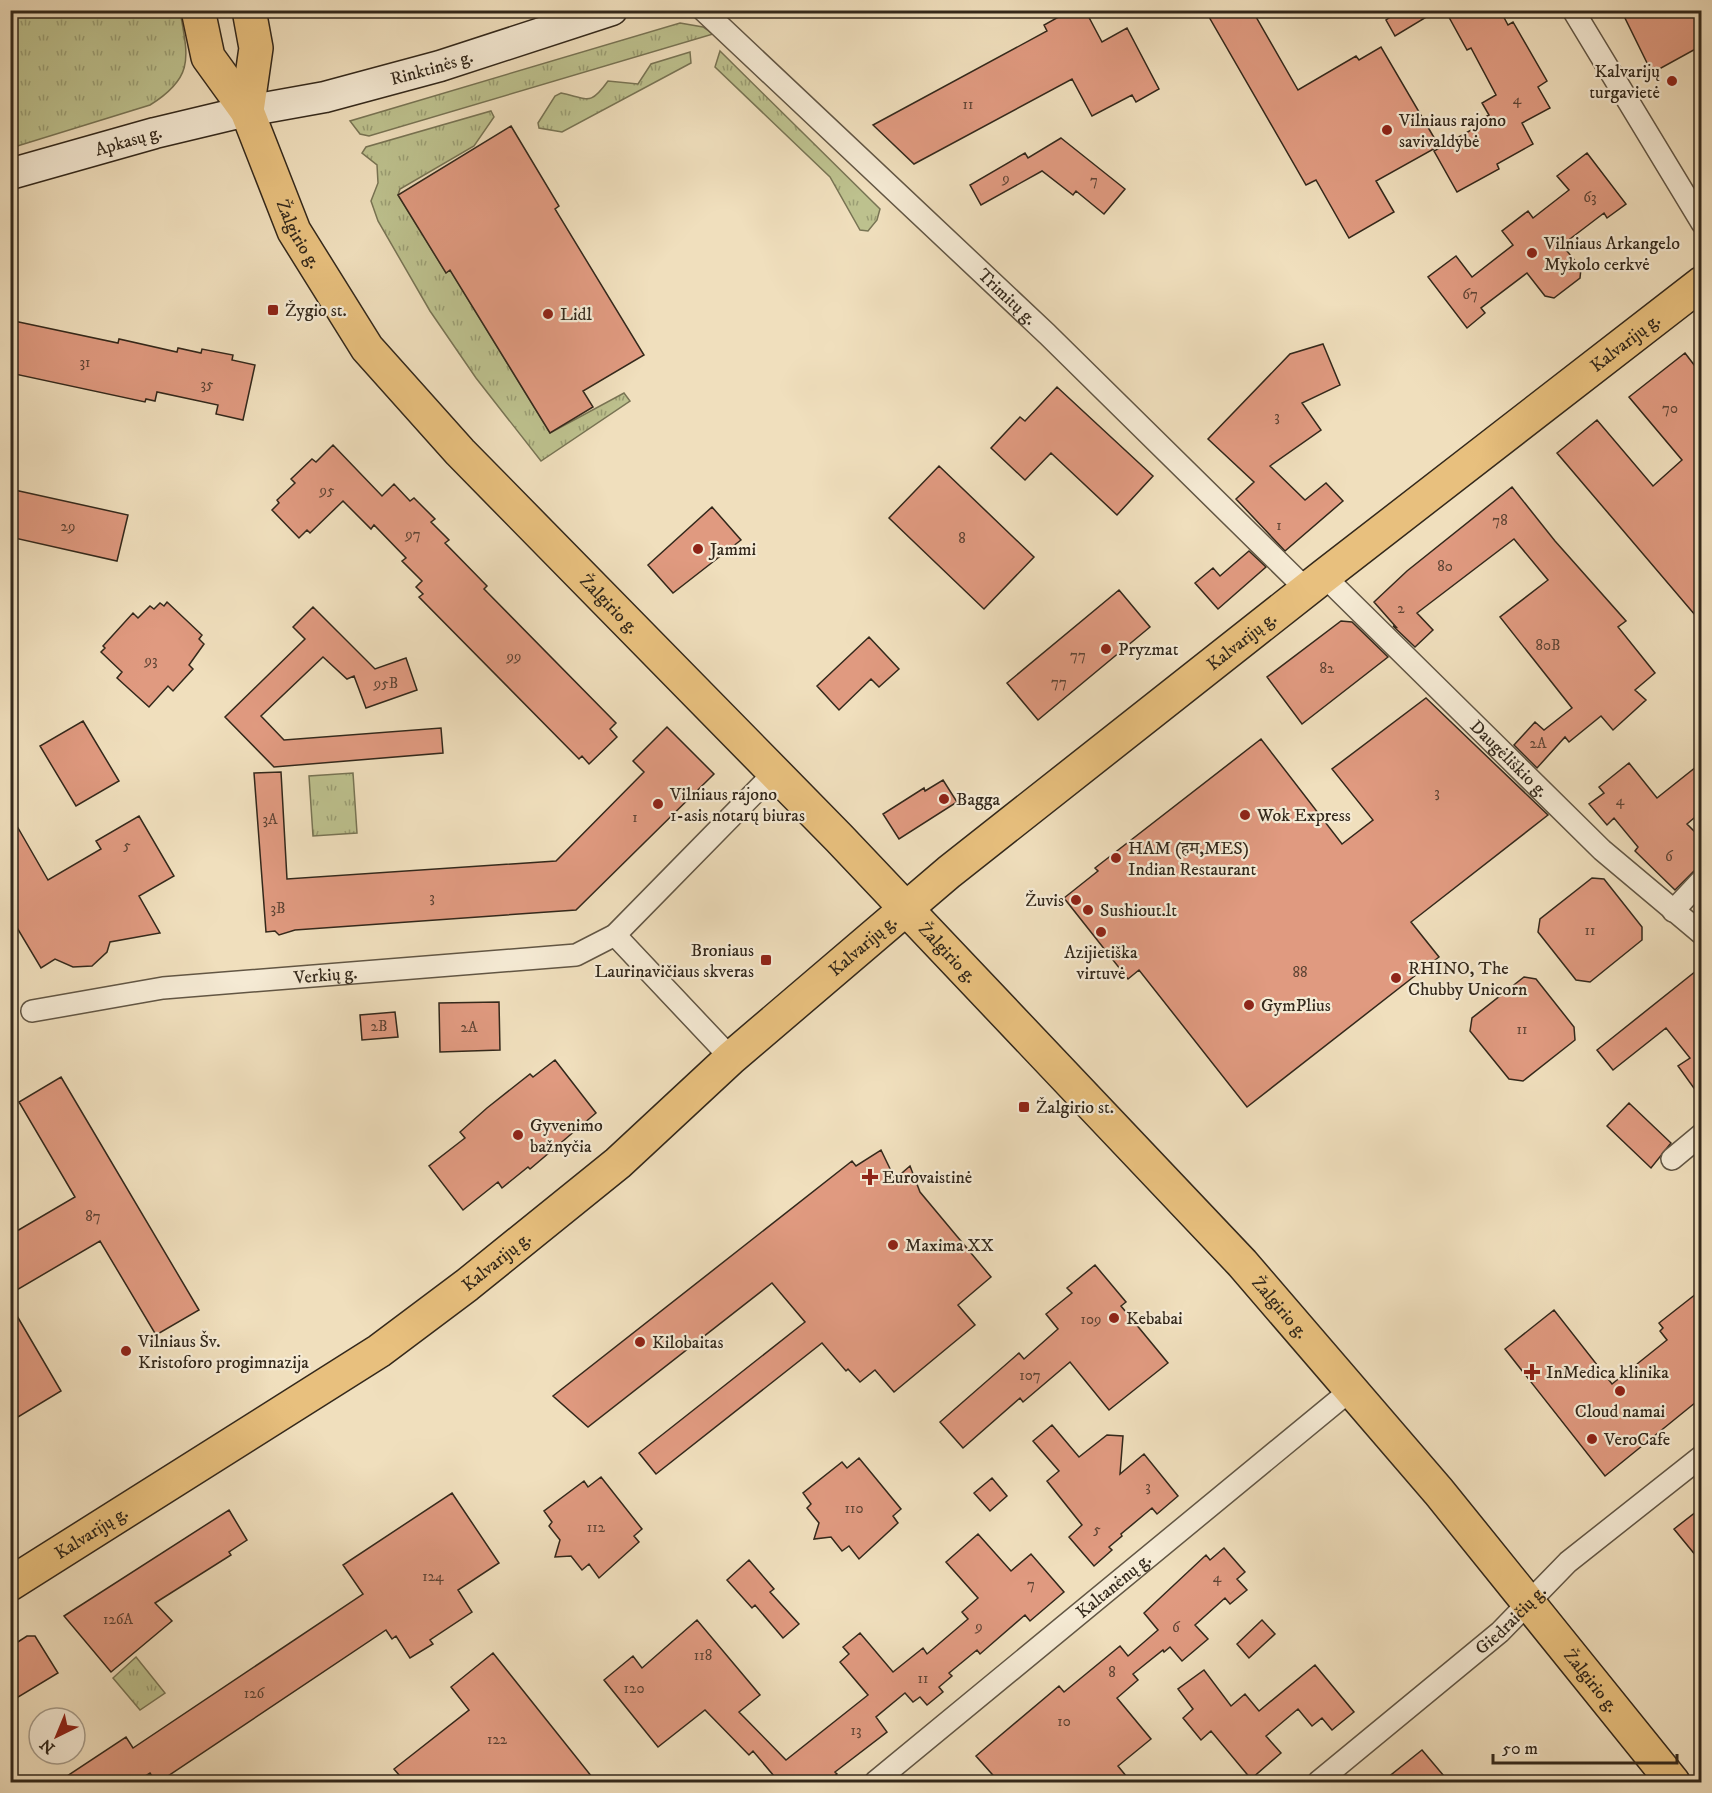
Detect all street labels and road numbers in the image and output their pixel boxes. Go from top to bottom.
street label: Rinktinės g. [388,46,476,91]
street label: Apkasų g. [93,122,164,161]
street label: Žalgirio g. [271,196,325,273]
street label: Trimitų g. [973,264,1041,330]
street label: Kalvarijų g. [1586,309,1665,377]
street label: Žalgirio g. [574,570,643,639]
street label: Kalvarijų g. [1203,608,1281,676]
street label: Daugėliškio g. [1465,716,1552,803]
street label: Kalvarijų g. [825,911,902,981]
street label: Žalgirio g. [913,918,981,988]
street label: Verkių g. [292,963,358,990]
street label: Kalvarijų g. [458,1228,536,1297]
street label: Žalgirio g. [1247,1272,1312,1344]
street label: Kalvarijų g. [51,1502,132,1565]
street label: Kaltanėnų g. [1072,1549,1156,1624]
street label: Giedraičių g. [1471,1581,1551,1660]
street label: Žalgirio g. [1558,1644,1623,1717]

